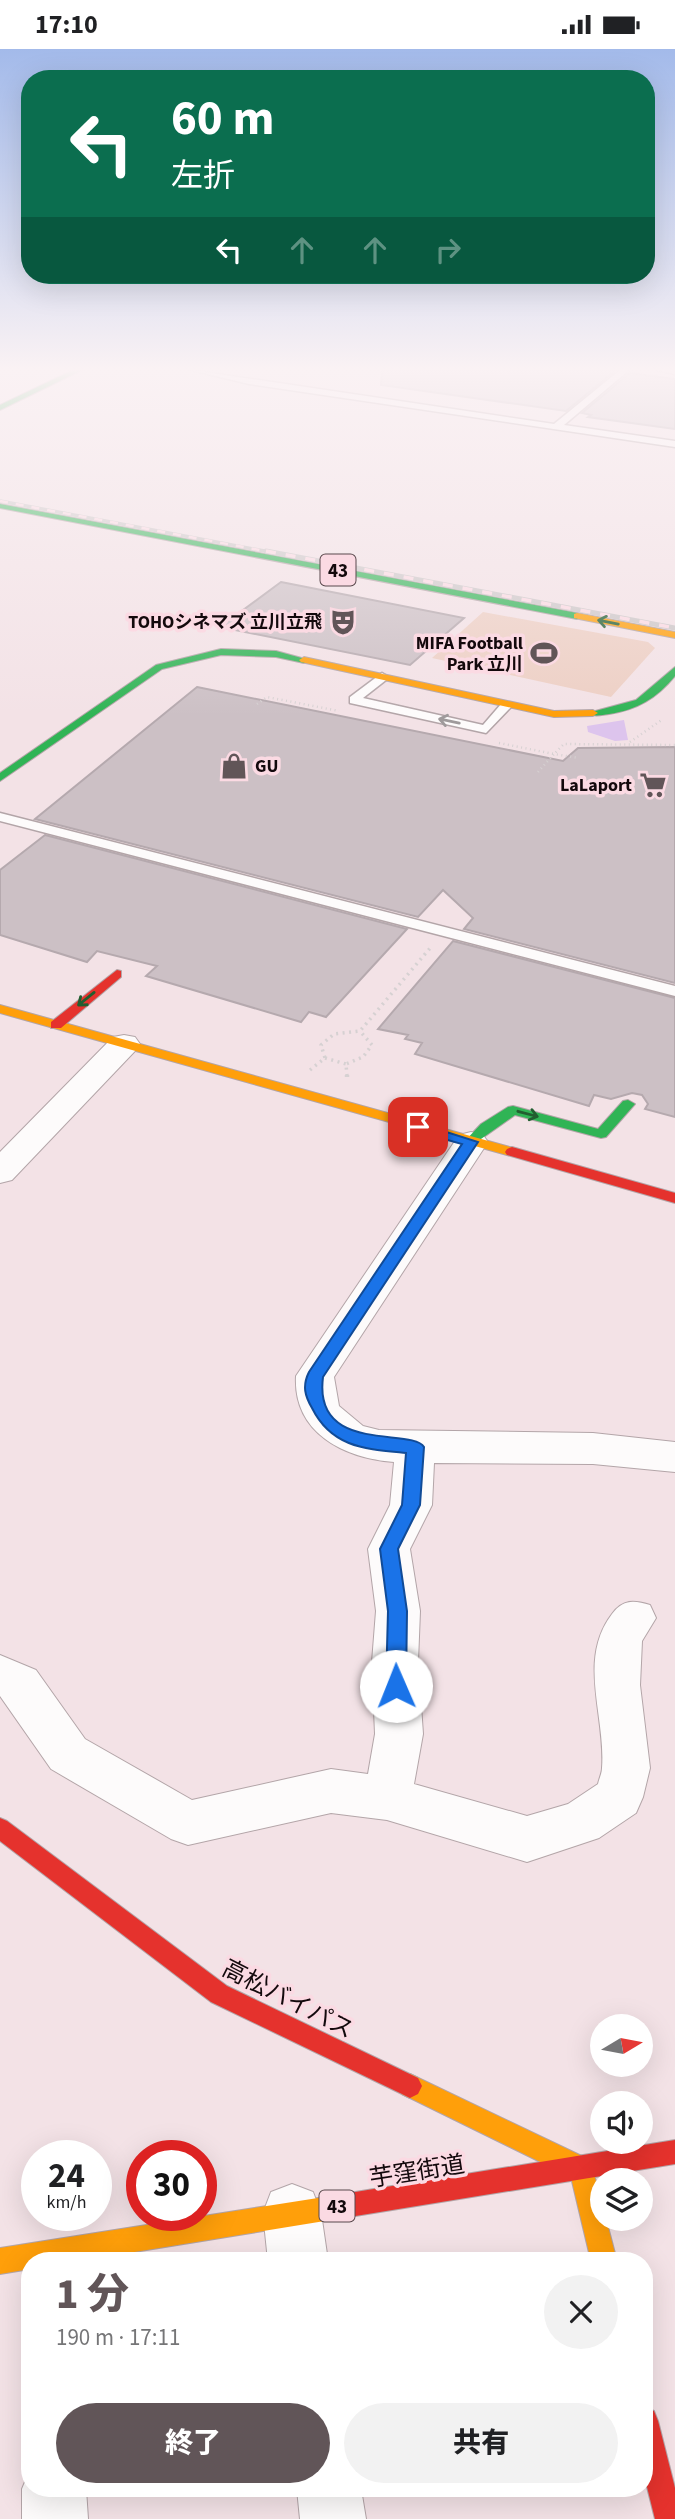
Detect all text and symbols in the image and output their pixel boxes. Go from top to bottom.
text: 17:10 [35,6,98,43]
text: 60 m [171,84,275,154]
icon: left [56,98,147,189]
text: 左折 [171,153,235,199]
icon: left [210,231,248,269]
icon: ahead [283,231,321,269]
icon: ahead [356,231,394,269]
icon: right [429,231,467,269]
road number: 43 [320,555,356,585]
theatre icon: TOHOシネマズ 立川立飛 [328,607,358,637]
place label: TOHOシネマズ 立川立飛 [128,610,322,635]
one-way arrow [597,615,620,628]
place label: MIFA Football Park 立川 [416,631,523,677]
sports icon: MIFA Football Park 立川 [529,638,559,668]
one-way arrow [438,713,461,727]
shop icon: GU [219,751,249,781]
place label: GU [255,754,278,779]
supermarket icon: LaLaport [638,770,668,800]
place label: LaLaport [560,773,632,798]
one-way arrow [78,991,96,1007]
pin [388,1097,448,1157]
icon: arrive [399,1108,437,1146]
one-way arrow [516,1108,538,1121]
position arrow [359,1649,433,1723]
street label: 高松バイパス [216,1951,360,2048]
north arrow [590,2014,653,2077]
map controls [590,2014,653,2231]
button: sound [590,2091,653,2154]
speed limit sign: 30 [126,2140,217,2231]
street label: 芋窪街道 [367,2147,467,2196]
text: 24 [48,2151,85,2201]
button: layers [590,2168,653,2231]
text: km/h [47,2190,86,2215]
road number: 43 [320,2191,354,2221]
text: 1 分 [56,2265,129,2325]
button: close [544,2275,618,2349]
text: 190 m · 17:11 [56,2321,180,2354]
button: 終了 [56,2403,330,2483]
button: 共有 [344,2403,618,2483]

